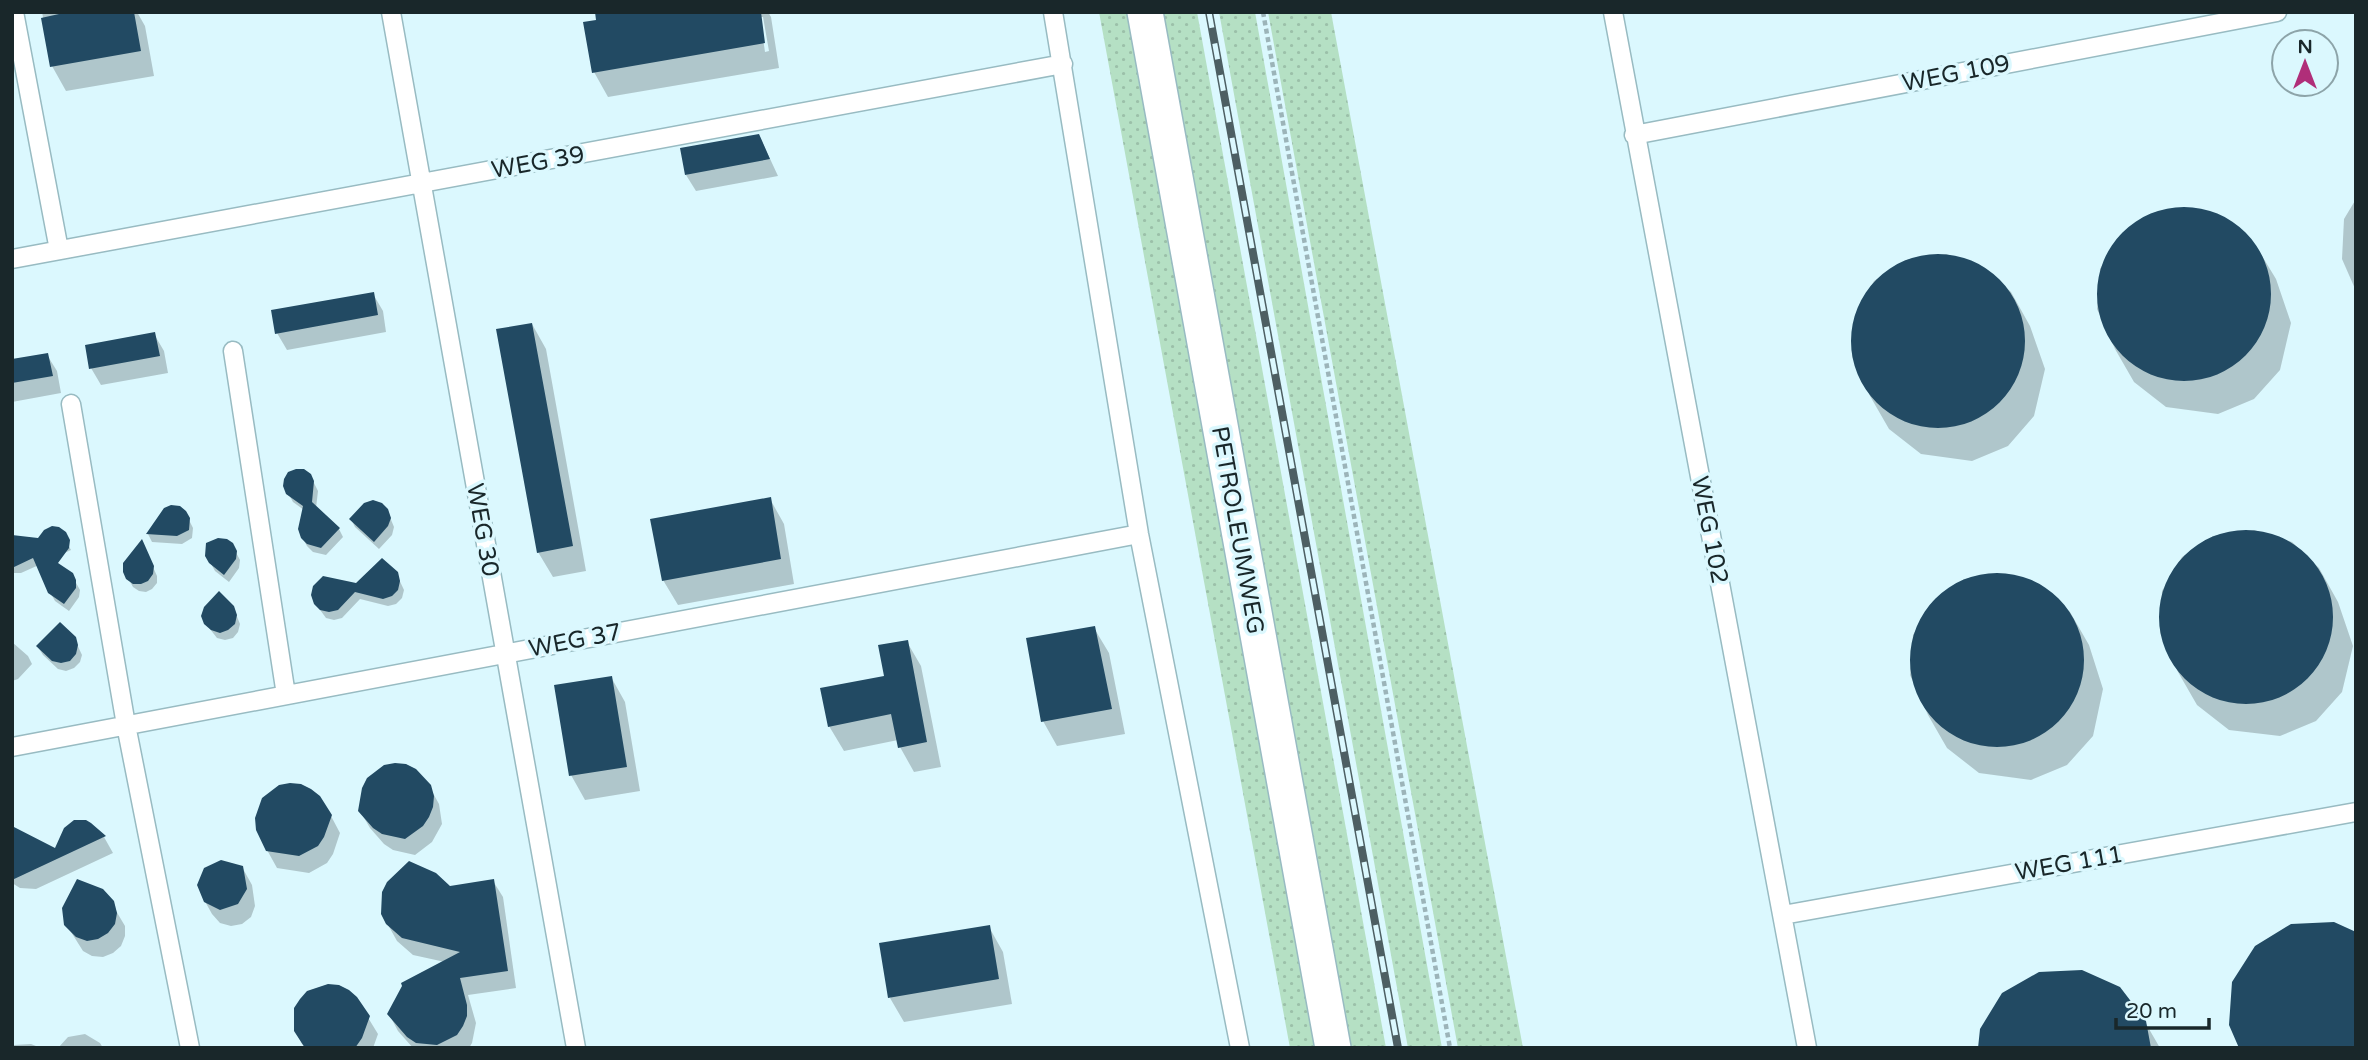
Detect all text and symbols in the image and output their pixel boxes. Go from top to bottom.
north arrow [2270,28,2340,98]
text: N [2297,36,2313,58]
street label: WEG 109 [1900,49,2012,98]
street label: WEG 39 [489,140,587,185]
street label: PETROLEUMWEG [1205,424,1270,636]
street label: WEG 102 [1685,474,1734,586]
street label: WEG 30 [460,481,505,579]
street label: WEG 37 [526,617,624,664]
street label: WEG 111 [2013,840,2125,887]
scale bar [2116,986,2209,1030]
text: 20 m [2126,999,2177,1024]

